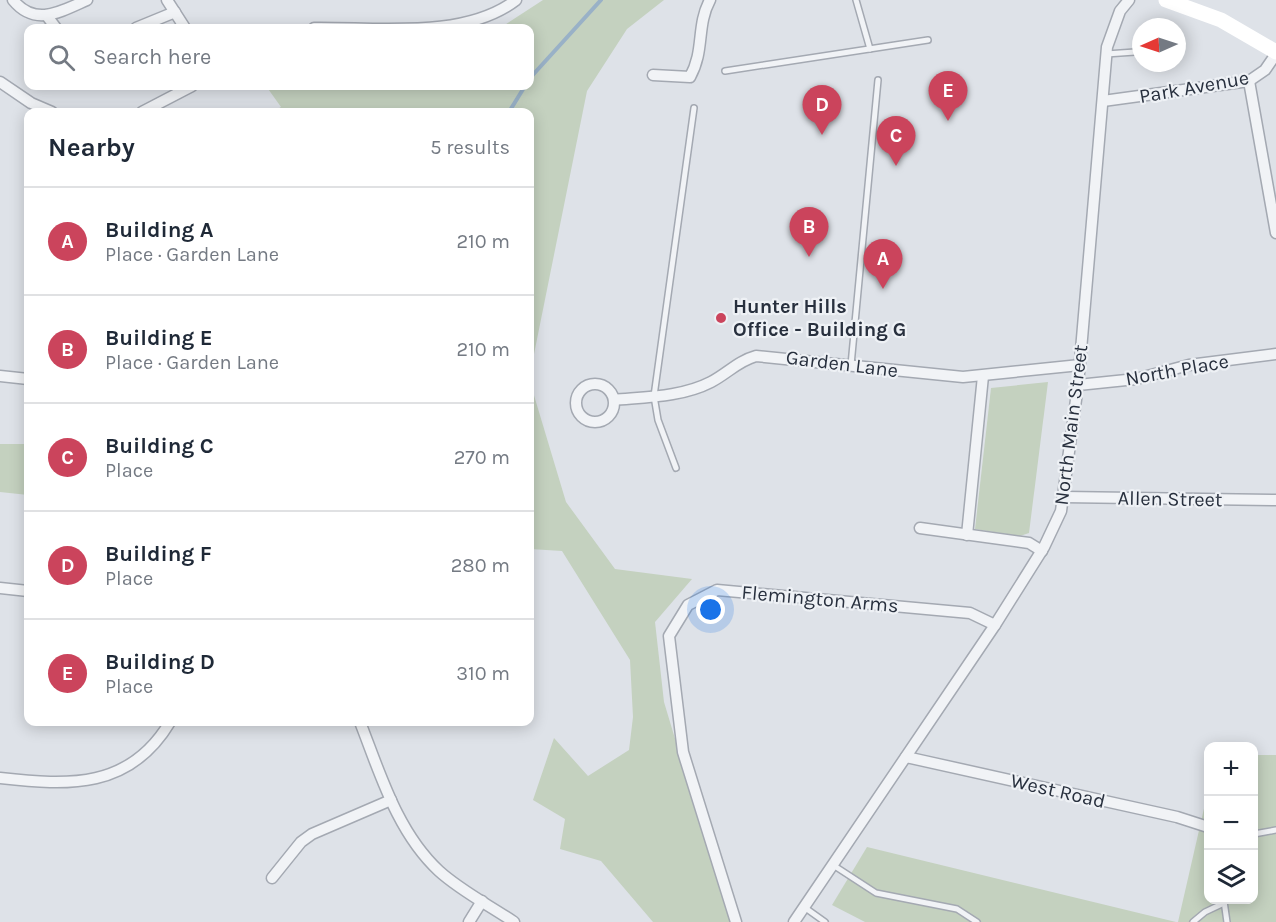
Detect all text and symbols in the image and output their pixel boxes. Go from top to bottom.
north arrow [1132,18,1186,72]
search box [24,24,534,90]
icon: search [45,41,78,74]
text: Search here [93,44,211,70]
street label: Park Avenue [1137,66,1251,108]
pin: E [928,72,968,121]
pin: D [802,86,842,135]
pin: C [876,116,916,166]
text: Nearby [48,132,135,163]
text: 5 results [430,136,510,159]
pin: B [790,208,828,257]
text: Building A [105,217,214,243]
text: A [61,230,74,253]
text: 210 m [456,230,510,253]
pin: A [864,240,902,289]
text: Place · Garden Lane [105,243,279,266]
place label: Hunter Hills Office - Building G [733,295,906,341]
marker: Hunter Hills Office - Building G [714,311,728,325]
text: Building E [105,325,213,351]
text: B [61,338,74,361]
text: 210 m [456,338,510,361]
street label: North Main Street [1050,343,1092,507]
street label: Garden Lane [785,346,899,382]
street label: North Place [1124,350,1230,390]
text: Place · Garden Lane [105,351,279,374]
text: Building C [105,433,214,459]
text: C [61,446,74,469]
text: 270 m [454,446,510,469]
text: Place [105,459,153,482]
street label: Allen Street [1117,487,1223,511]
text: Building F [105,541,212,567]
text: D [61,554,74,577]
text: 280 m [451,554,510,577]
text: Place [105,567,153,590]
street label: Flemington Arms [741,581,899,617]
your location [696,595,725,624]
text: Building D [105,649,215,675]
text: E [62,662,73,685]
text: 310 m [456,662,510,685]
text: Place [105,675,153,698]
map controls [1204,742,1258,904]
button: + [1204,742,1258,796]
street label: West Road [1008,769,1108,813]
button: − [1204,796,1258,850]
button: layers [1204,850,1258,904]

